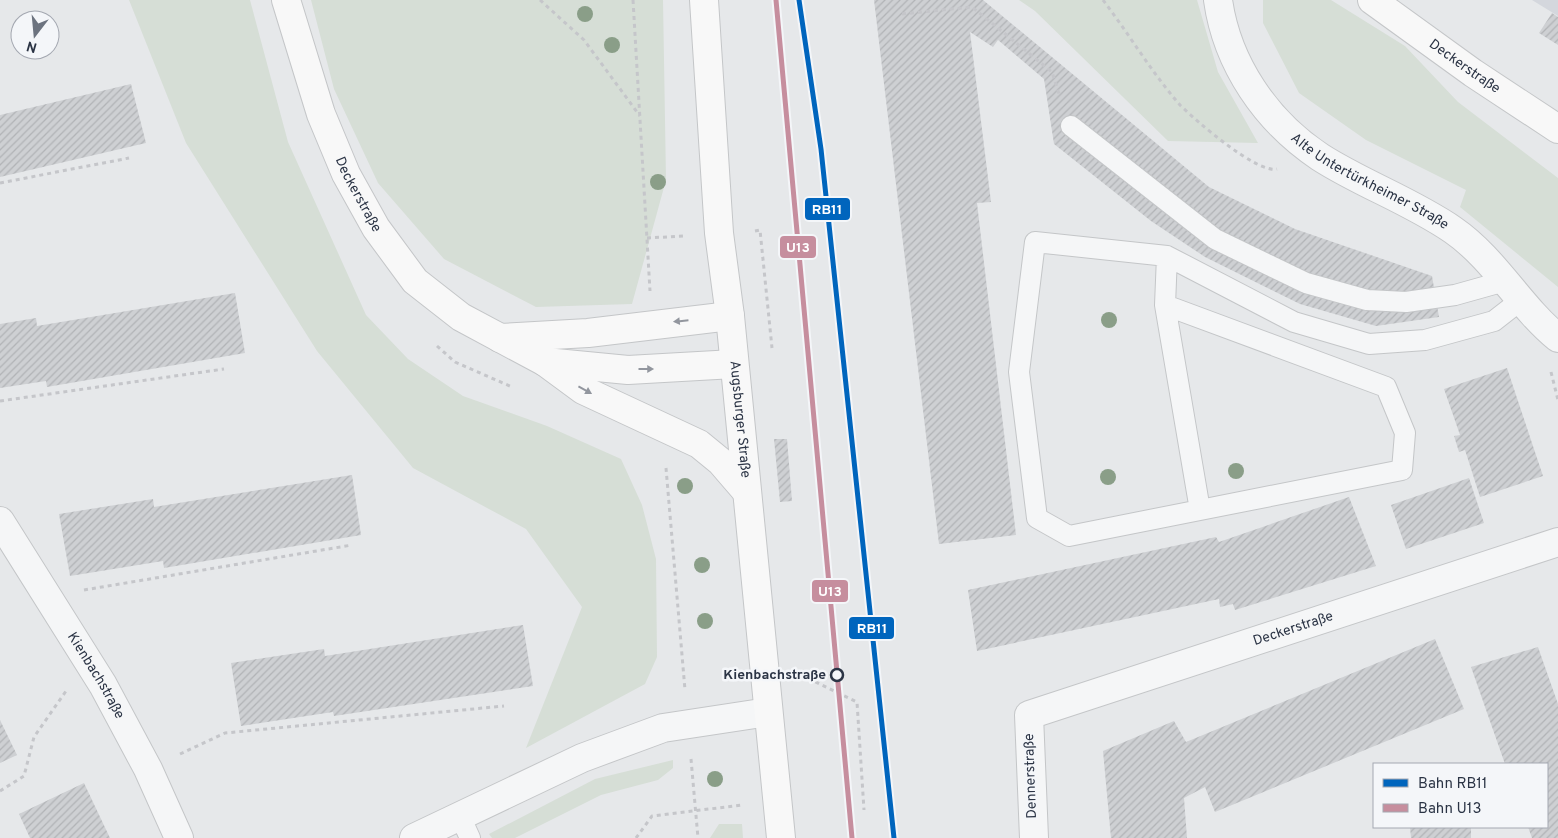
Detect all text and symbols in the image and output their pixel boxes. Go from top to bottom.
north arrow [10,10,60,60]
text: N [25,36,39,56]
street label: Deckerstraße [1426,36,1504,97]
street label: Alte Untertürkheimer Straße [1287,129,1452,233]
street label: Deckerstraße [331,154,385,235]
line badge: RB11 [804,197,851,221]
text: RB11 [812,202,842,219]
line badge: U13 [779,235,817,259]
text: U13 [786,240,810,257]
one-way arrow [673,317,689,325]
street label: Augsburger Straße [726,360,754,479]
one-way arrow [638,365,654,373]
one-way arrow [577,386,592,394]
line badge: U13 [811,579,849,603]
text: U13 [818,584,842,601]
street label: Deckerstraße [1251,608,1335,650]
line badge: RB11 [848,616,895,640]
text: RB11 [857,621,887,638]
street label: Kienbachstraße [64,629,128,722]
place label: Kienbachstraße [723,667,826,684]
marker: Kienbachstraße [830,668,844,682]
street label: Dennerstraße [1021,733,1041,819]
legend [1373,763,1548,828]
text: Bahn RB11 [1418,775,1487,794]
text: Bahn U13 [1418,800,1481,819]

